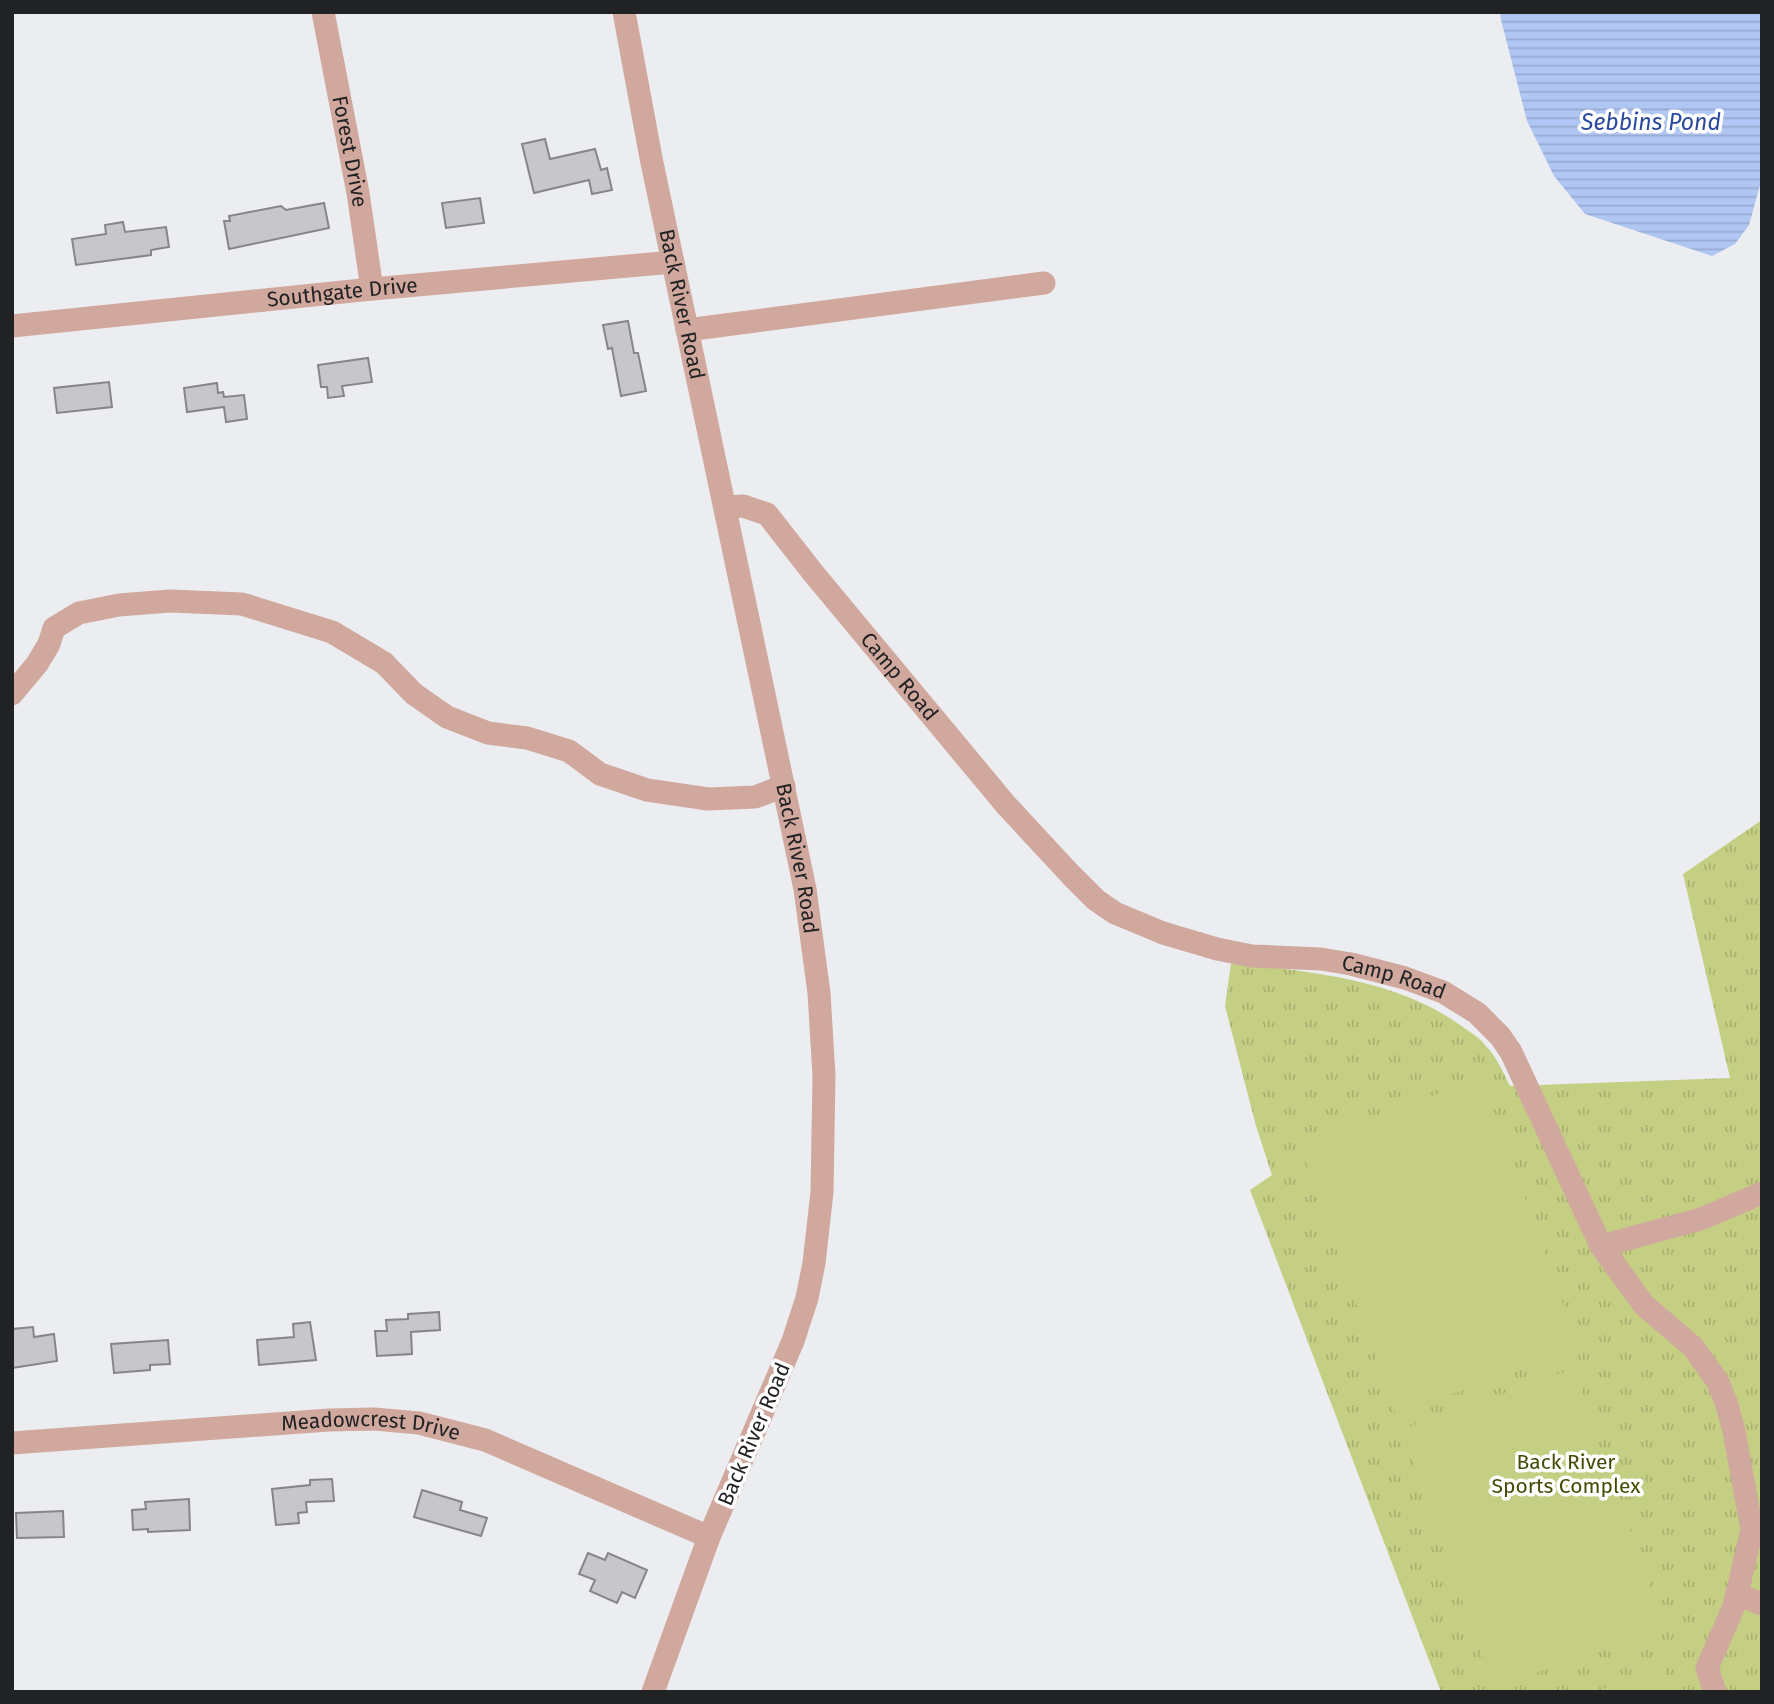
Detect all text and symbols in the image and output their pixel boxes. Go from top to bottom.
street label: Forest Drive [326,93,373,209]
water label: Sebbins Pond [1580,108,1721,136]
street label: Back River Road [653,227,710,382]
street label: Southgate Drive [266,272,419,313]
street label: Camp Road [855,627,944,726]
street label: Back River Road [770,781,824,935]
street label: Camp Road [1340,950,1450,1005]
street label: Back River Road [712,1359,796,1509]
street label: Meadowcrest Drive [280,1406,463,1446]
park label: Back River Sports Complex [1492,1449,1641,1499]

